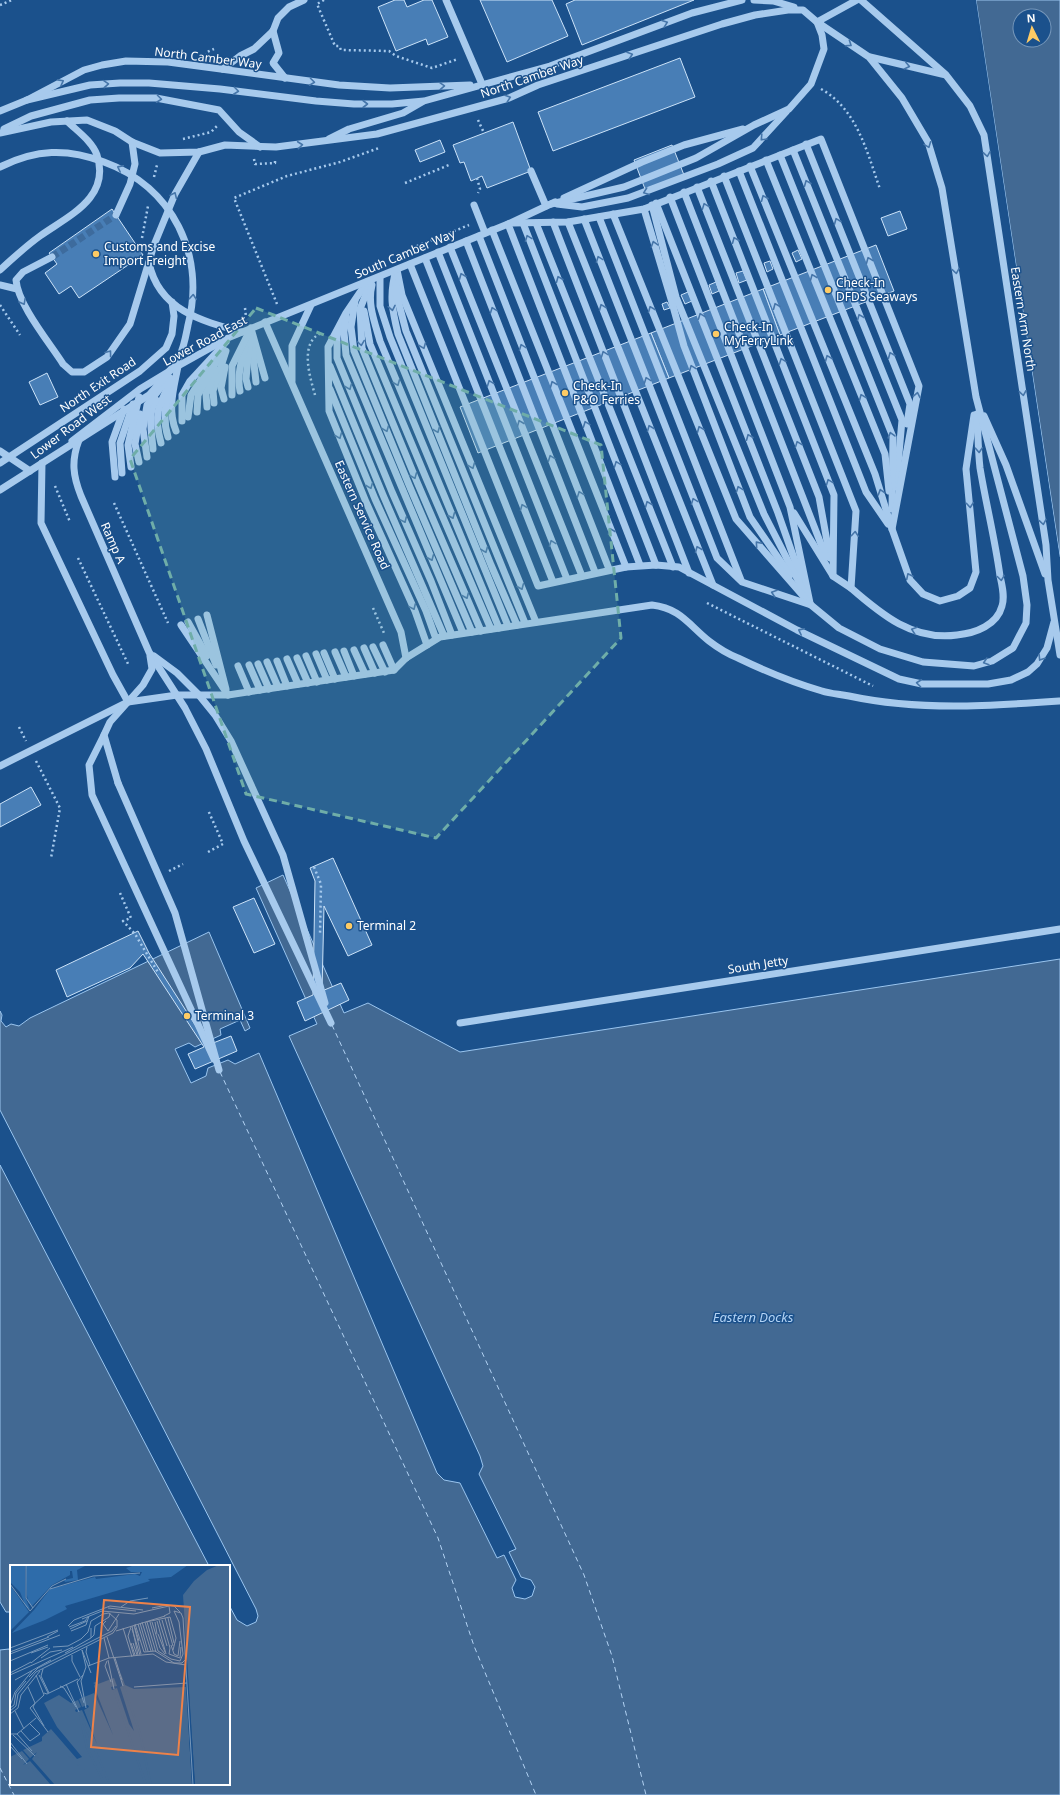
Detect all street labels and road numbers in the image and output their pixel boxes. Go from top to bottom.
street label: North Camber Way [154,43,263,73]
street label: North Camber Way [478,51,586,102]
street label: South Camber Way [352,224,458,282]
street label: Eastern Arm North [1007,265,1040,372]
street label: Lower Road East [160,311,250,370]
street label: North Exit Road [56,353,139,416]
street label: Lower Road West [27,390,115,463]
street label: Eastern Service Road [331,458,394,572]
street label: Ramp A [97,519,130,566]
street label: South Jetty [726,951,790,978]

